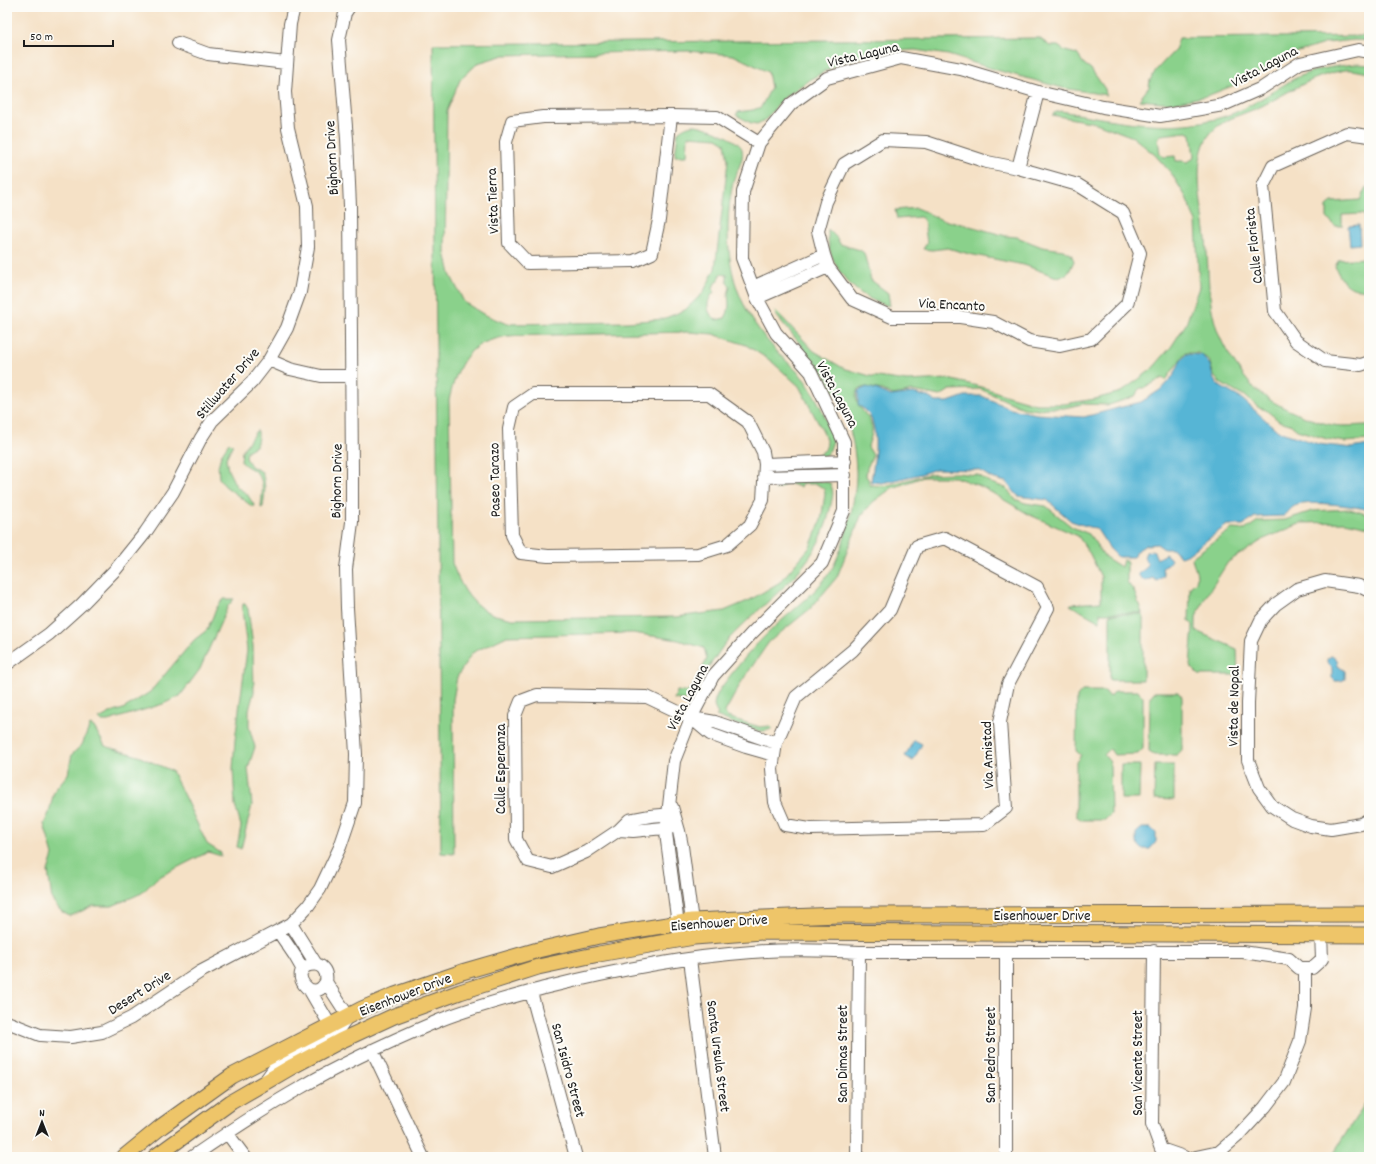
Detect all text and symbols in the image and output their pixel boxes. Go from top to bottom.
scale bar [24,22,113,48]
text: 50 m [30,29,53,46]
street label: Vista Laguna [826,37,902,75]
street label: Vista Laguna [1228,41,1303,94]
street label: Bighorn Drive [320,120,346,196]
street label: Vista Tierra [482,167,506,234]
street label: Calle Florista [1240,206,1270,285]
street label: Via Encanto [918,293,986,319]
street label: Stillwater Drive [191,343,266,425]
street label: Vista Laguna [810,358,863,433]
street label: Paseo Tarazo [484,442,508,518]
street label: Bighorn Drive [326,443,350,519]
street label: Vista Laguna [662,660,716,735]
street label: Vista de Nopal [1223,665,1247,747]
street label: Via Amistad [977,721,1001,789]
street label: Calle Esperanza [491,723,513,814]
street label: Eisenhower Drive [993,906,1091,928]
street label: Eisenhower Drive [670,910,769,938]
street label: Desert Drive [104,965,176,1022]
street label: Eisenhower Drive [356,968,455,1024]
street label: Santa Ursula Street [699,999,735,1114]
street label: San Dimas Street [833,1005,855,1103]
street label: San Pedro Street [981,1006,1003,1103]
street label: San Vicente Street [1128,1010,1150,1116]
street label: San Isidro Street [544,1021,590,1121]
north arrow [22,1102,62,1142]
text: N [39,1106,45,1122]

